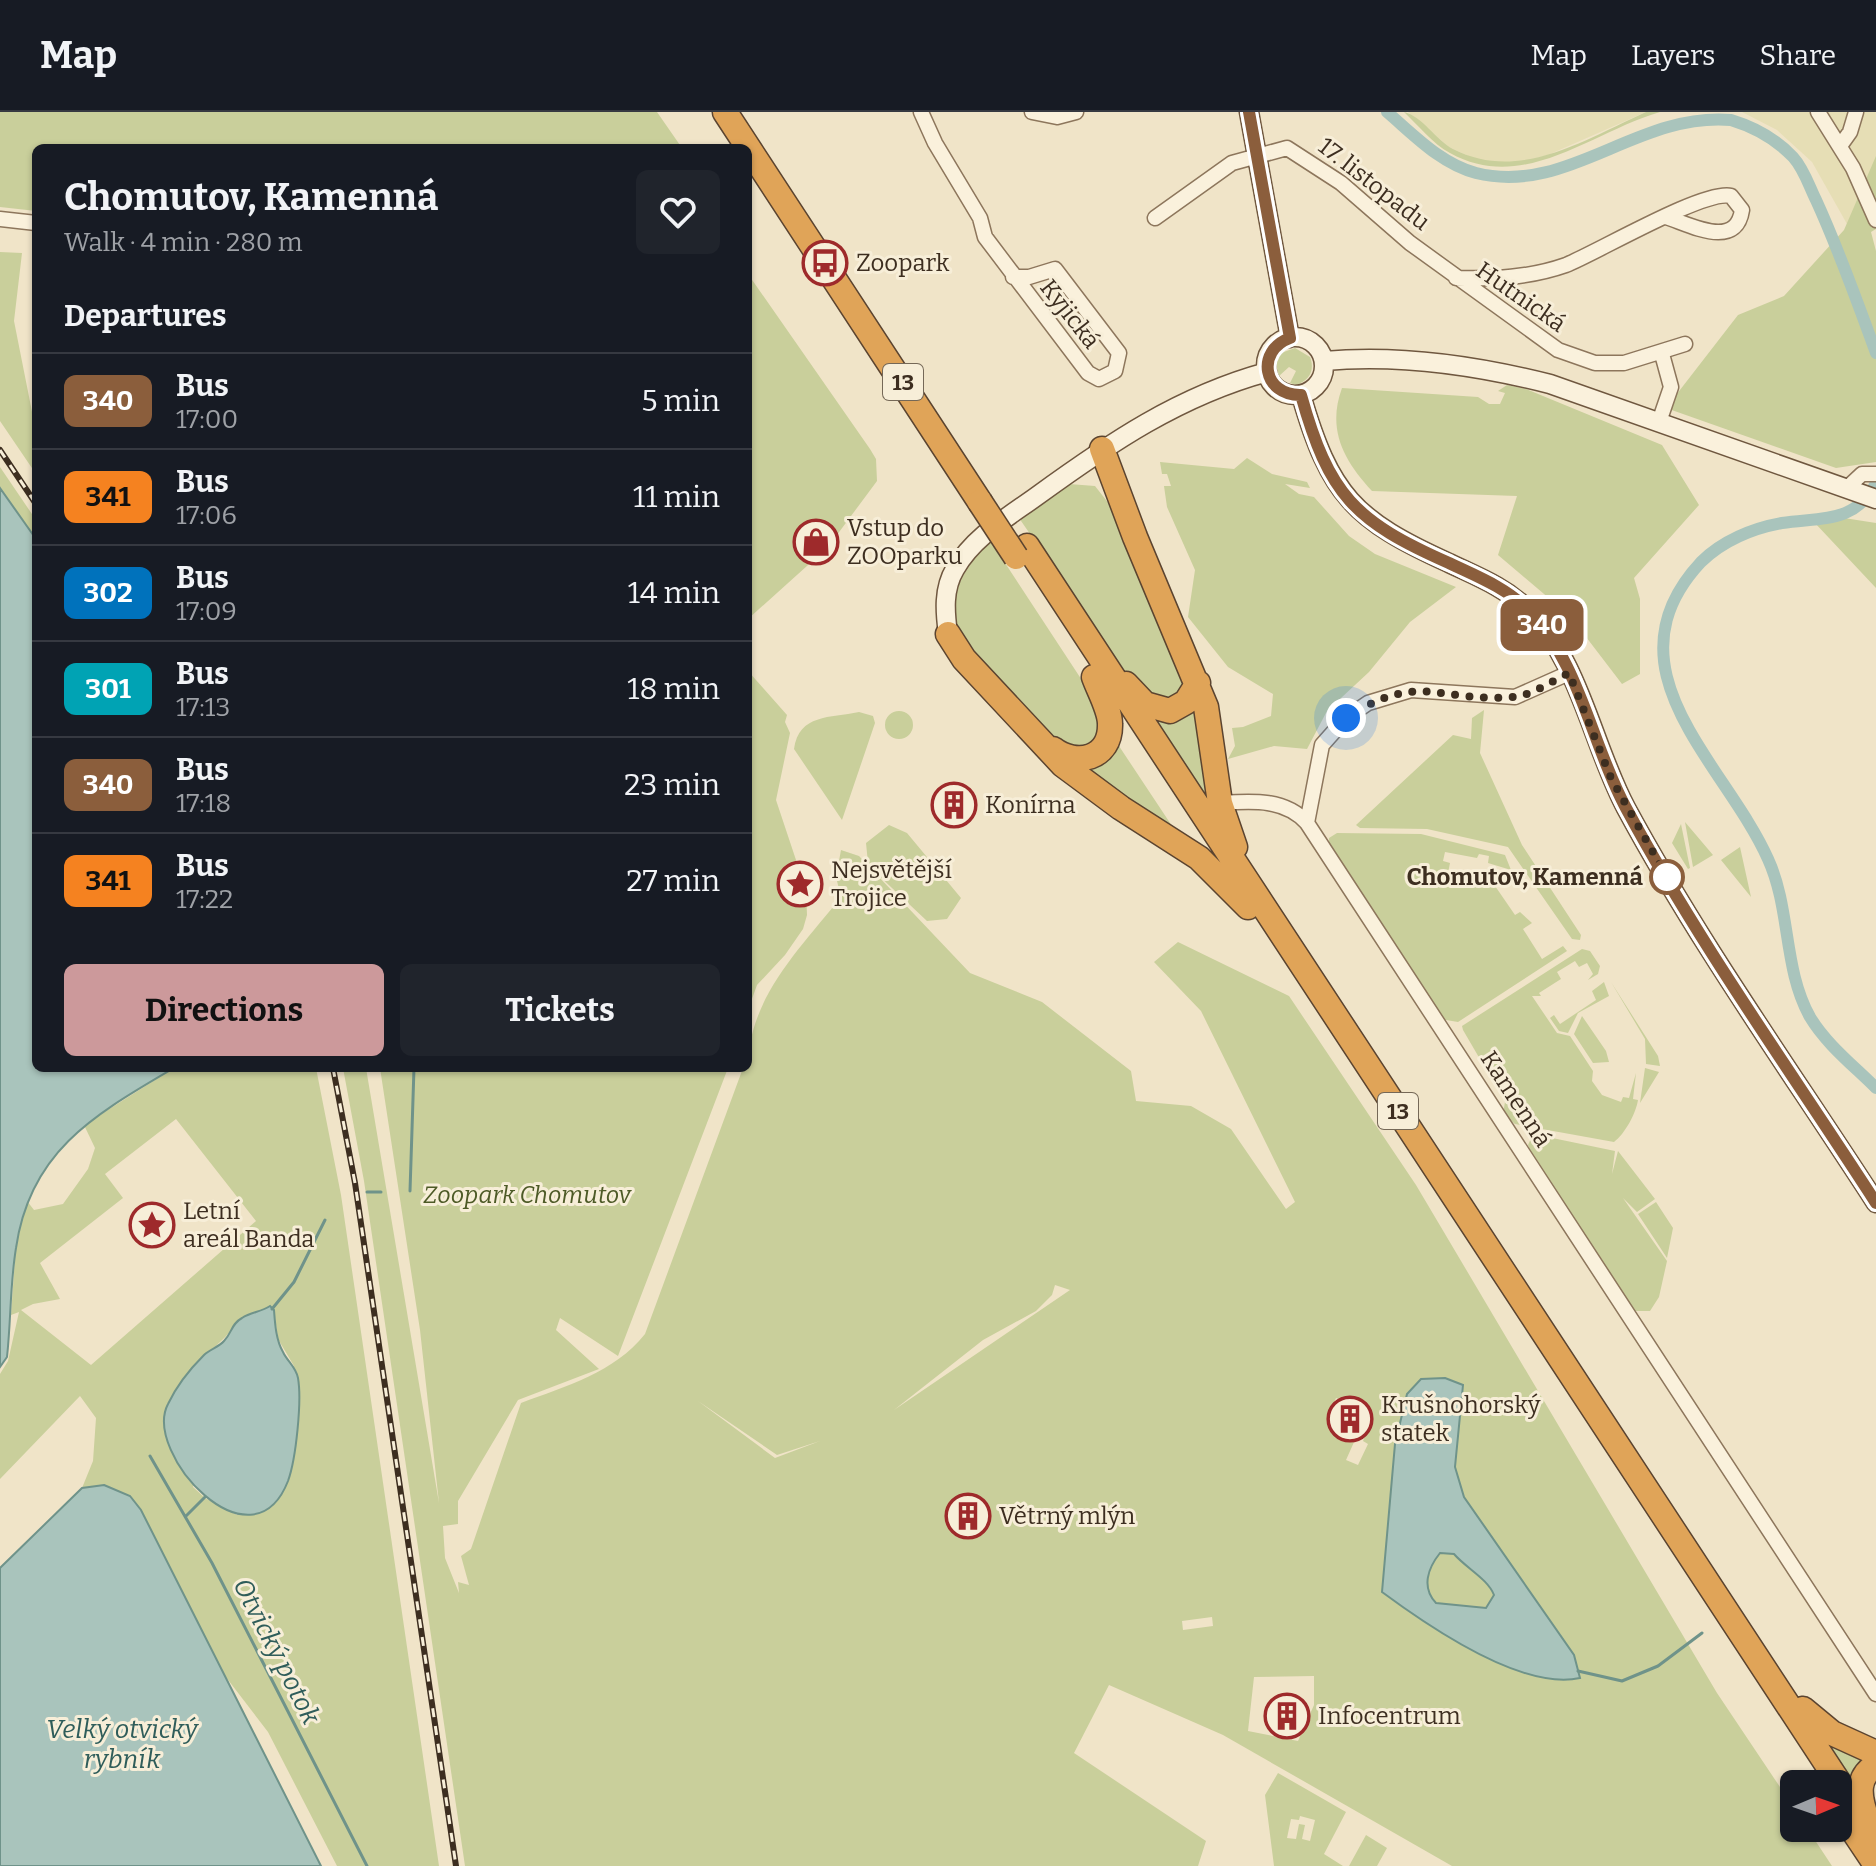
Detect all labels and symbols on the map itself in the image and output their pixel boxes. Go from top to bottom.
street label: 17. listopadu [1313,132,1435,236]
bus stop icon: Zoopark [801,239,849,287]
place label: Zoopark [856,249,950,277]
street label: Hutnická [1471,256,1571,338]
street label: Kyjická [1034,274,1106,354]
road number: 13 [883,364,923,400]
place label: Vstup do ZOOparku [847,514,962,570]
shop icon: Vstup do ZOOparku [792,518,840,566]
line badge: 340 [1496,599,1588,651]
your location [1326,698,1366,738]
building icon: Konírna [930,781,978,829]
place label: Konírna [985,791,1076,819]
place label: Nejsvětější Trojice [831,856,952,912]
place icon: Nejsvětější Trojice [776,860,824,908]
marker: Chomutov, Kamenná [1650,860,1684,894]
place label: Chomutov, Kamenná [1407,863,1644,891]
street label: Kamenná [1475,1046,1557,1152]
road number: 13 [1378,1093,1418,1129]
park label: Zoopark Chomutov [423,1181,633,1209]
place label: Letní areál Banda [183,1197,314,1253]
place icon: Letní areál Banda [128,1201,176,1249]
place label: Krušnohorský statek [1381,1391,1541,1447]
building icon: Krušnohorský statek [1326,1395,1374,1443]
building icon: Větrný mlýn [944,1492,992,1540]
place label: Větrný mlýn [999,1502,1135,1530]
water label: Otvický potok [226,1573,327,1730]
building icon: Infocentrum [1263,1692,1311,1740]
place label: Infocentrum [1318,1702,1461,1730]
water label: Velký otvický rybník [46,1714,199,1775]
north arrow [1780,1770,1852,1842]

